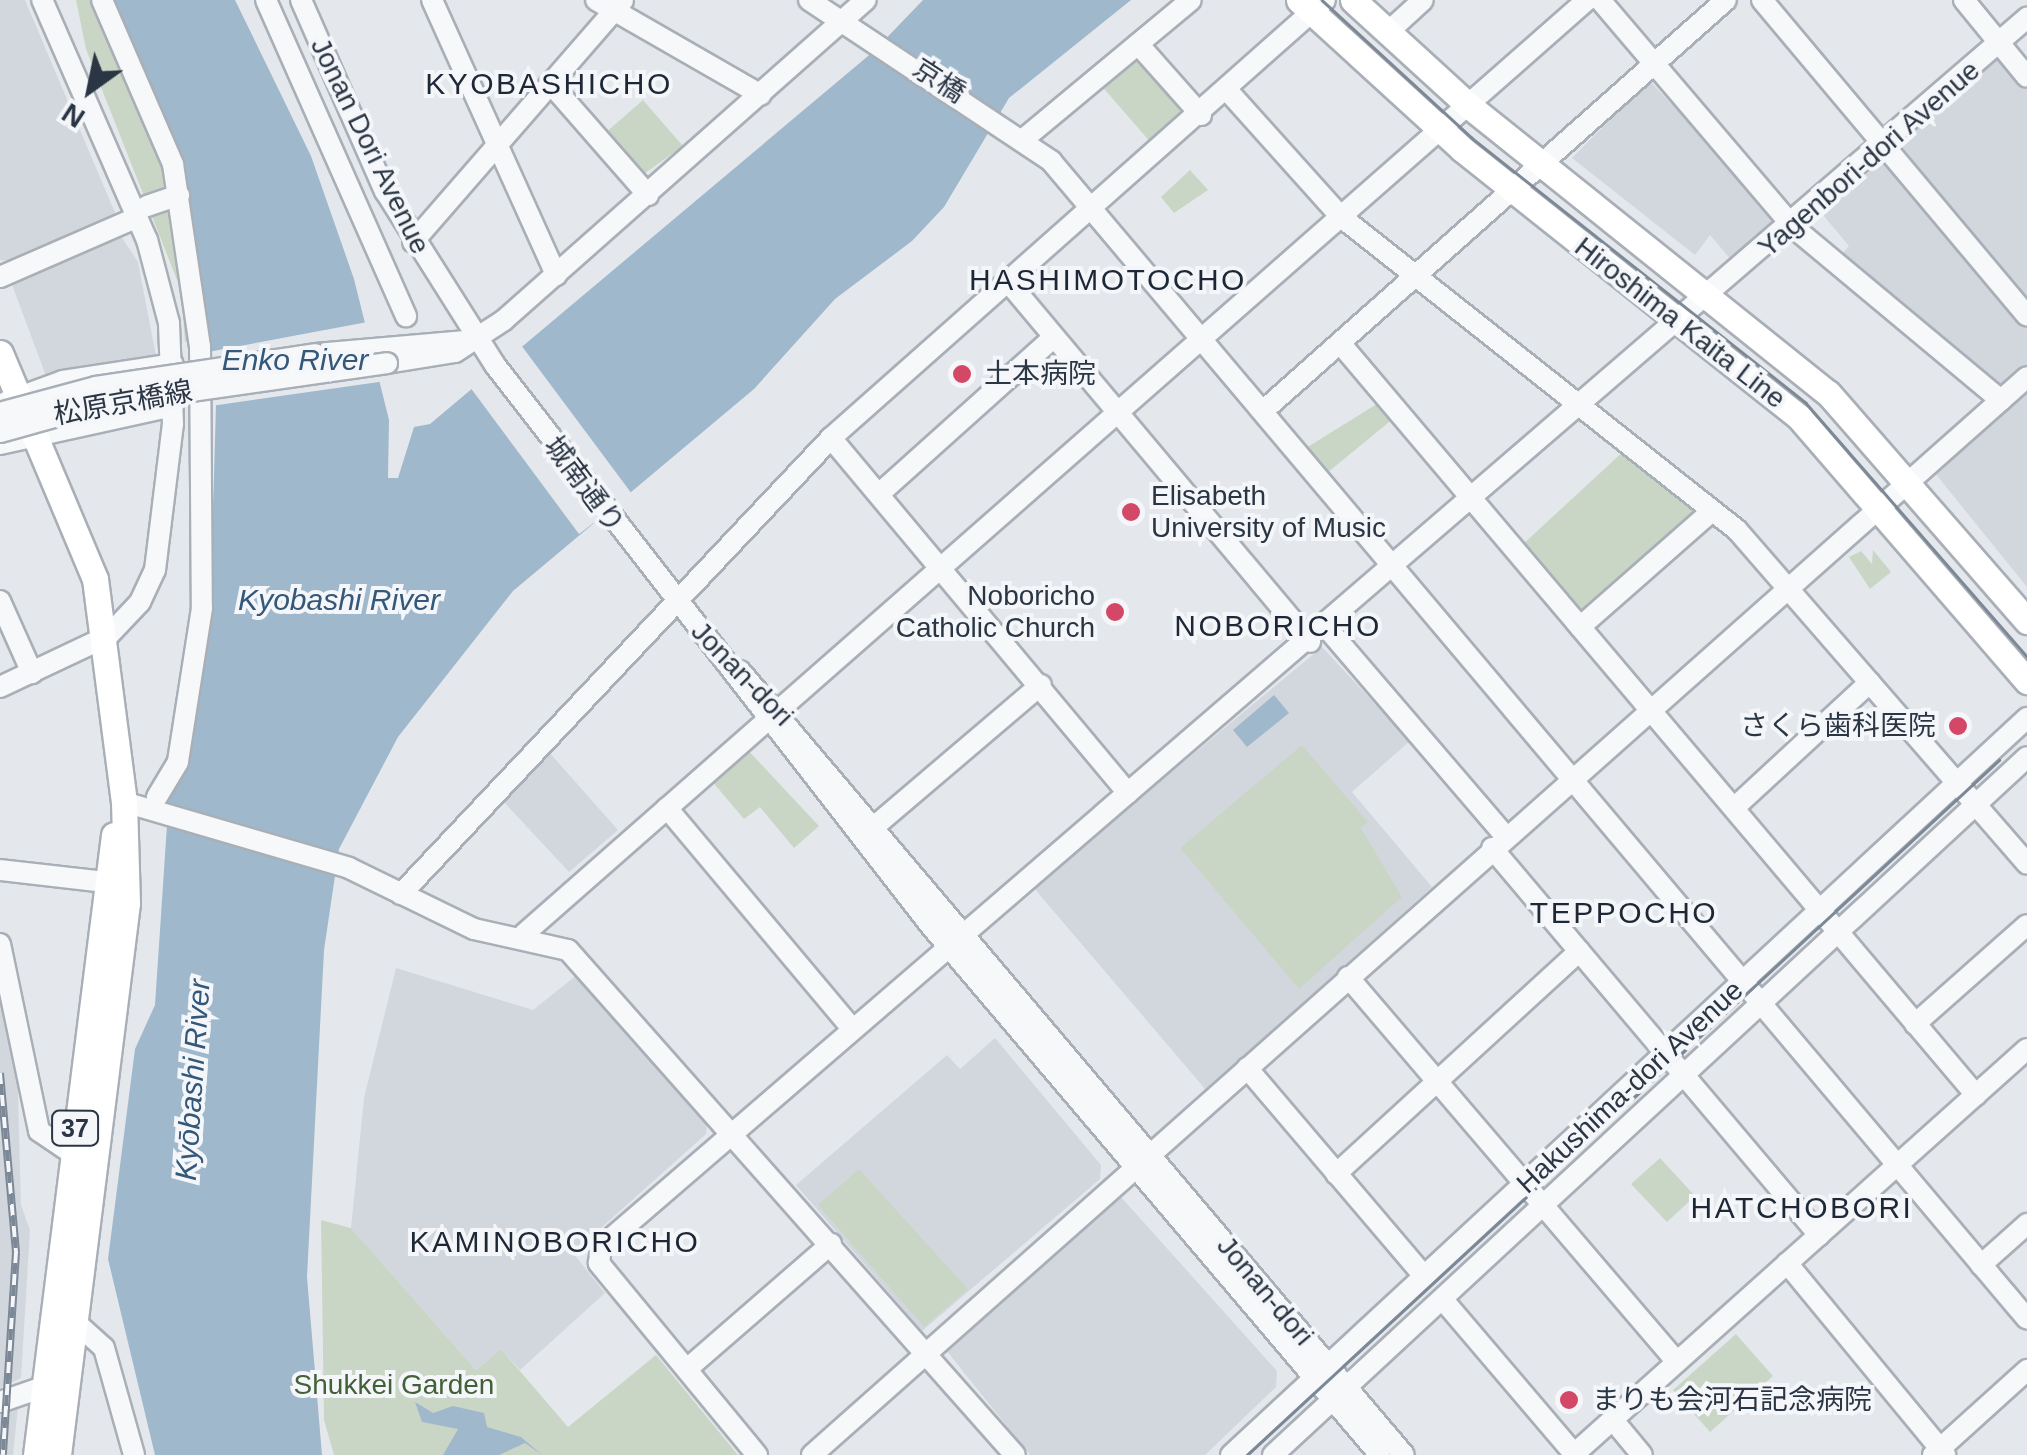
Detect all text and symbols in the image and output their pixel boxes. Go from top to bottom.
street label: Jonan Dori Avenue [303,32,437,260]
north arrow [40,40,140,140]
street label: 京橋 [906,52,972,110]
street label: Yagenbori-dori Avenue [1751,53,1987,265]
district label: KYOBASHICHO [425,66,673,102]
text: N [56,97,90,134]
street label: Hiroshima Kaita Line [1568,230,1792,416]
district label: HASHIMOTOCHO [969,262,1247,298]
water label: Enko River [222,342,368,378]
place label: 土本病院 [984,357,1096,391]
marker: 土本病院 [949,361,975,387]
street label: 松原京橋線 [51,374,195,432]
street label: 城南通り [537,430,631,540]
place label: Elisabeth University of Music [1151,479,1386,545]
marker: Elisabeth University of Music [1120,501,1142,523]
place label: Noboricho Catholic Church [896,579,1095,645]
water label: Kyobashi River [238,582,440,618]
marker: Noboricho Catholic Church [1104,601,1126,623]
district label: NOBORICHO [1174,608,1382,644]
street label: Jonan-dori [684,615,800,733]
place label: さくら歯科医院 [1740,709,1936,743]
marker: さくら歯科医院 [1945,713,1971,739]
district label: TEPPOCHO [1530,895,1718,931]
street label: Hakushima-dori Avenue [1509,973,1751,1201]
water label: Kyōbashi River [168,978,218,1182]
road number: 37 [50,1108,100,1148]
district label: HATCHOBORI [1691,1190,1913,1226]
district label: KAMINOBORICHO [410,1224,700,1260]
street label: Jonan-dori [1210,1230,1320,1352]
park label: Shukkei Garden [294,1368,494,1402]
place label: まりも会河石記念病院 [1592,1383,1872,1417]
marker: まりも会河石記念病院 [1556,1387,1582,1413]

